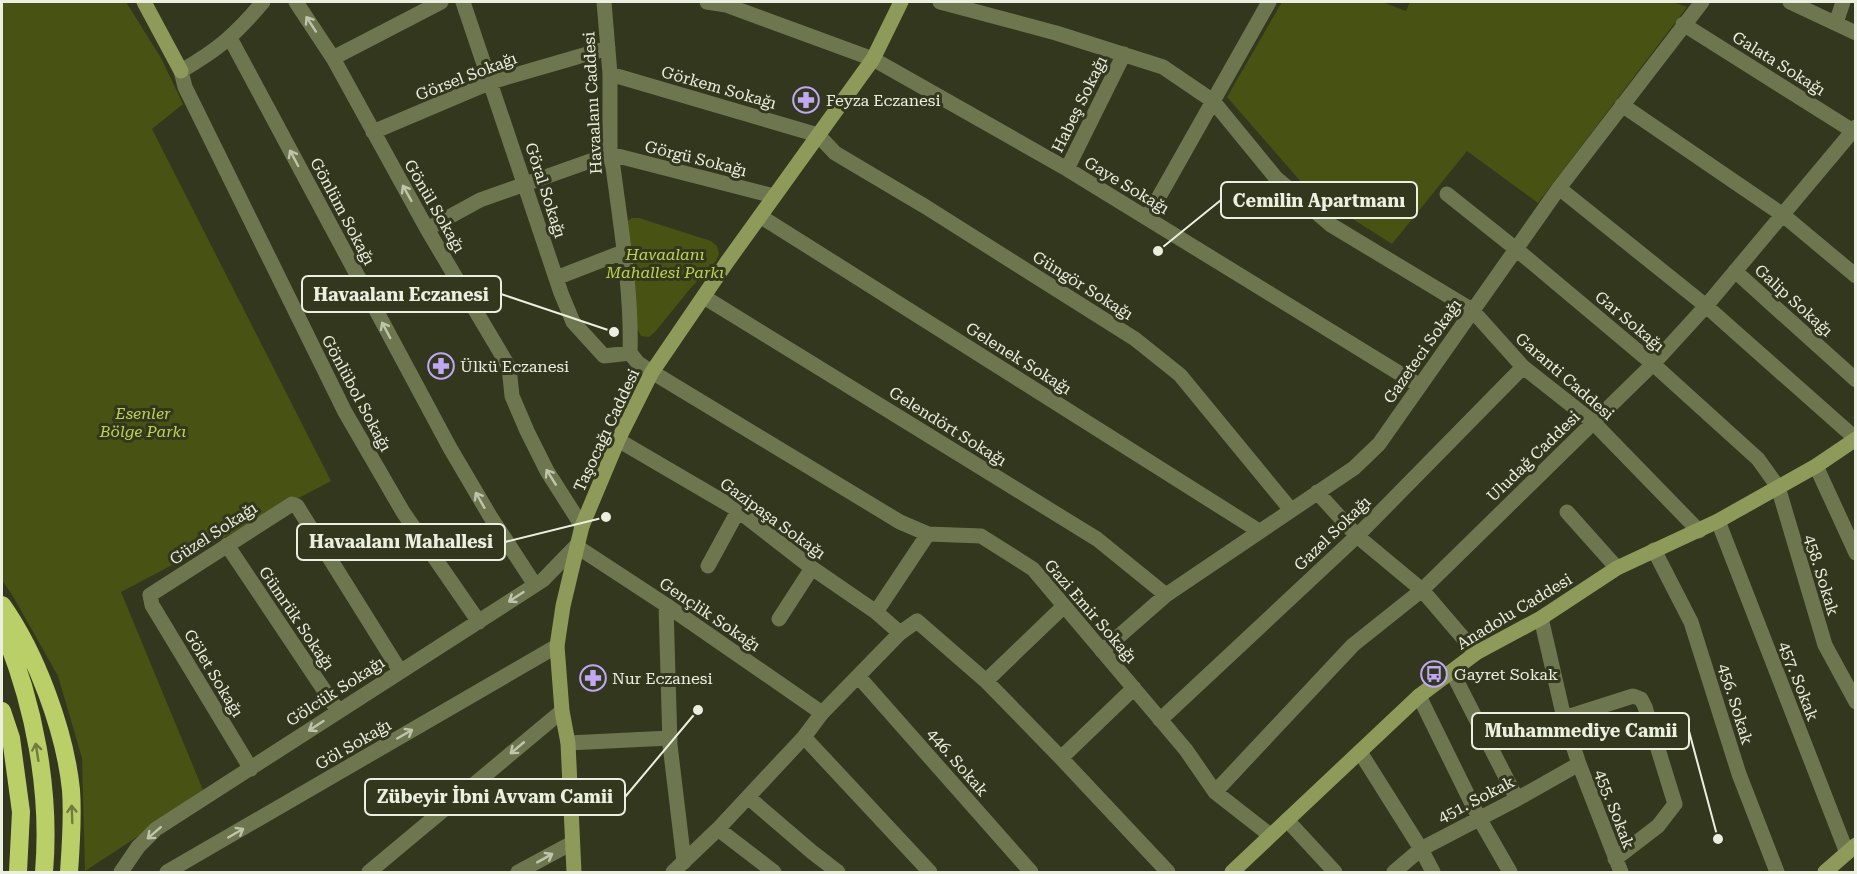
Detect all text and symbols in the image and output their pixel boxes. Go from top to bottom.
one-way arrow [304,15,317,32]
street label: Galata Sokağı [1729,27,1829,100]
street label: Havaalanı Caddesi [579,31,606,175]
street label: Görsel Sokağı [413,48,519,104]
street label: Habeş Sokağı [1048,53,1111,156]
street label: Görkem Sokağı [659,62,779,113]
pharmacy icon: Feyza Eczanesi [791,85,821,115]
place label: Feyza Eczanesi [826,91,940,110]
street label: Görgü Sokağı [643,137,749,180]
street label: Göral Sokağı [521,140,570,240]
one-way arrow [288,150,300,167]
street label: Gaye Sokağı [1081,153,1173,218]
street label: Gönlüm Sokağı [306,154,379,268]
street label: Gönül Sokağı [400,156,469,256]
callout: Cemilin Apartmanı [1221,182,1417,218]
one-way arrow [401,185,413,202]
text: Cemilin Apartmanı [1233,190,1405,211]
park label: Havaalanı Mahallesi Parkı [605,245,724,282]
street label: Güngör Sokağı [1029,247,1136,324]
street label: Galip Sokağı [1751,260,1837,340]
callout: Havaalanı Eczanesi [302,276,501,312]
text: Havaalanı Eczanesi [313,284,489,305]
street label: Gar Sokağı [1591,287,1668,356]
street label: Gazeteci Sokağı [1379,295,1465,407]
street label: Gelenek Sokağı [962,318,1075,398]
one-way arrow [380,321,391,339]
street label: Garanti Caddesi [1512,329,1618,424]
street label: Gönlübol Sokağı [318,332,395,455]
pharmacy icon: Ülkü Eczanesi [426,351,456,381]
place label: Ülkü Eczanesi [460,357,569,376]
street label: Taşocağı Caddesi [570,366,643,495]
street label: Gelendört Sokağı [886,383,1010,470]
park label: Esenler Bölge Parkı [99,404,186,441]
street label: Uludağ Caddesi [1483,407,1584,506]
one-way arrow [545,469,557,486]
street label: Gazipaşa Sokağı [716,474,829,563]
one-way arrow [474,492,486,509]
street label: Gazel Sokağı [1290,492,1375,575]
street label: Güzel Sokağı [166,498,261,569]
callout: Havaalanı Mahallesi [297,524,505,560]
text: Havaalanı Mahallesi [309,531,493,552]
street label: 458. Sokak [1800,532,1843,618]
street label: Gazi Emir Sokağı [1040,556,1141,667]
street label: Gümrük Sokağı [255,563,338,674]
street label: Anadolu Caddesi [1453,570,1575,653]
street label: Gençlik Sokağı [656,574,764,655]
one-way arrow [508,592,525,604]
street label: Gölet Sokağı [180,626,247,721]
street label: 457. Sokak [1775,639,1822,724]
street label: Gölcük Sokağı [283,653,388,730]
bus stop icon: Gayret Sokak [1419,659,1449,689]
street label: 456. Sokak [1714,661,1757,747]
pharmacy icon: Nur Eczanesi [578,663,608,693]
place label: Gayret Sokak [1454,665,1558,684]
place label: Nur Eczanesi [612,669,713,688]
callout: Muhammediye Camii [1472,713,1689,749]
street label: Göl Sokağı [312,715,394,774]
one-way arrow [308,719,325,732]
text: Muhammediye Camii [1484,720,1678,741]
street label: 446. Sokak [923,725,992,800]
one-way arrow [396,728,413,740]
one-way arrow [31,742,42,762]
one-way arrow [509,742,525,755]
street label: 455. Sokak [1591,767,1638,852]
street label: 451. Sokak [1435,772,1518,827]
callout: Zübeyir İbni Avvam Camii [365,779,625,815]
text: Zübeyir İbni Avvam Camii [377,785,613,807]
one-way arrow [66,805,77,825]
one-way arrow [146,826,161,840]
one-way arrow [227,826,244,838]
one-way arrow [536,852,553,864]

